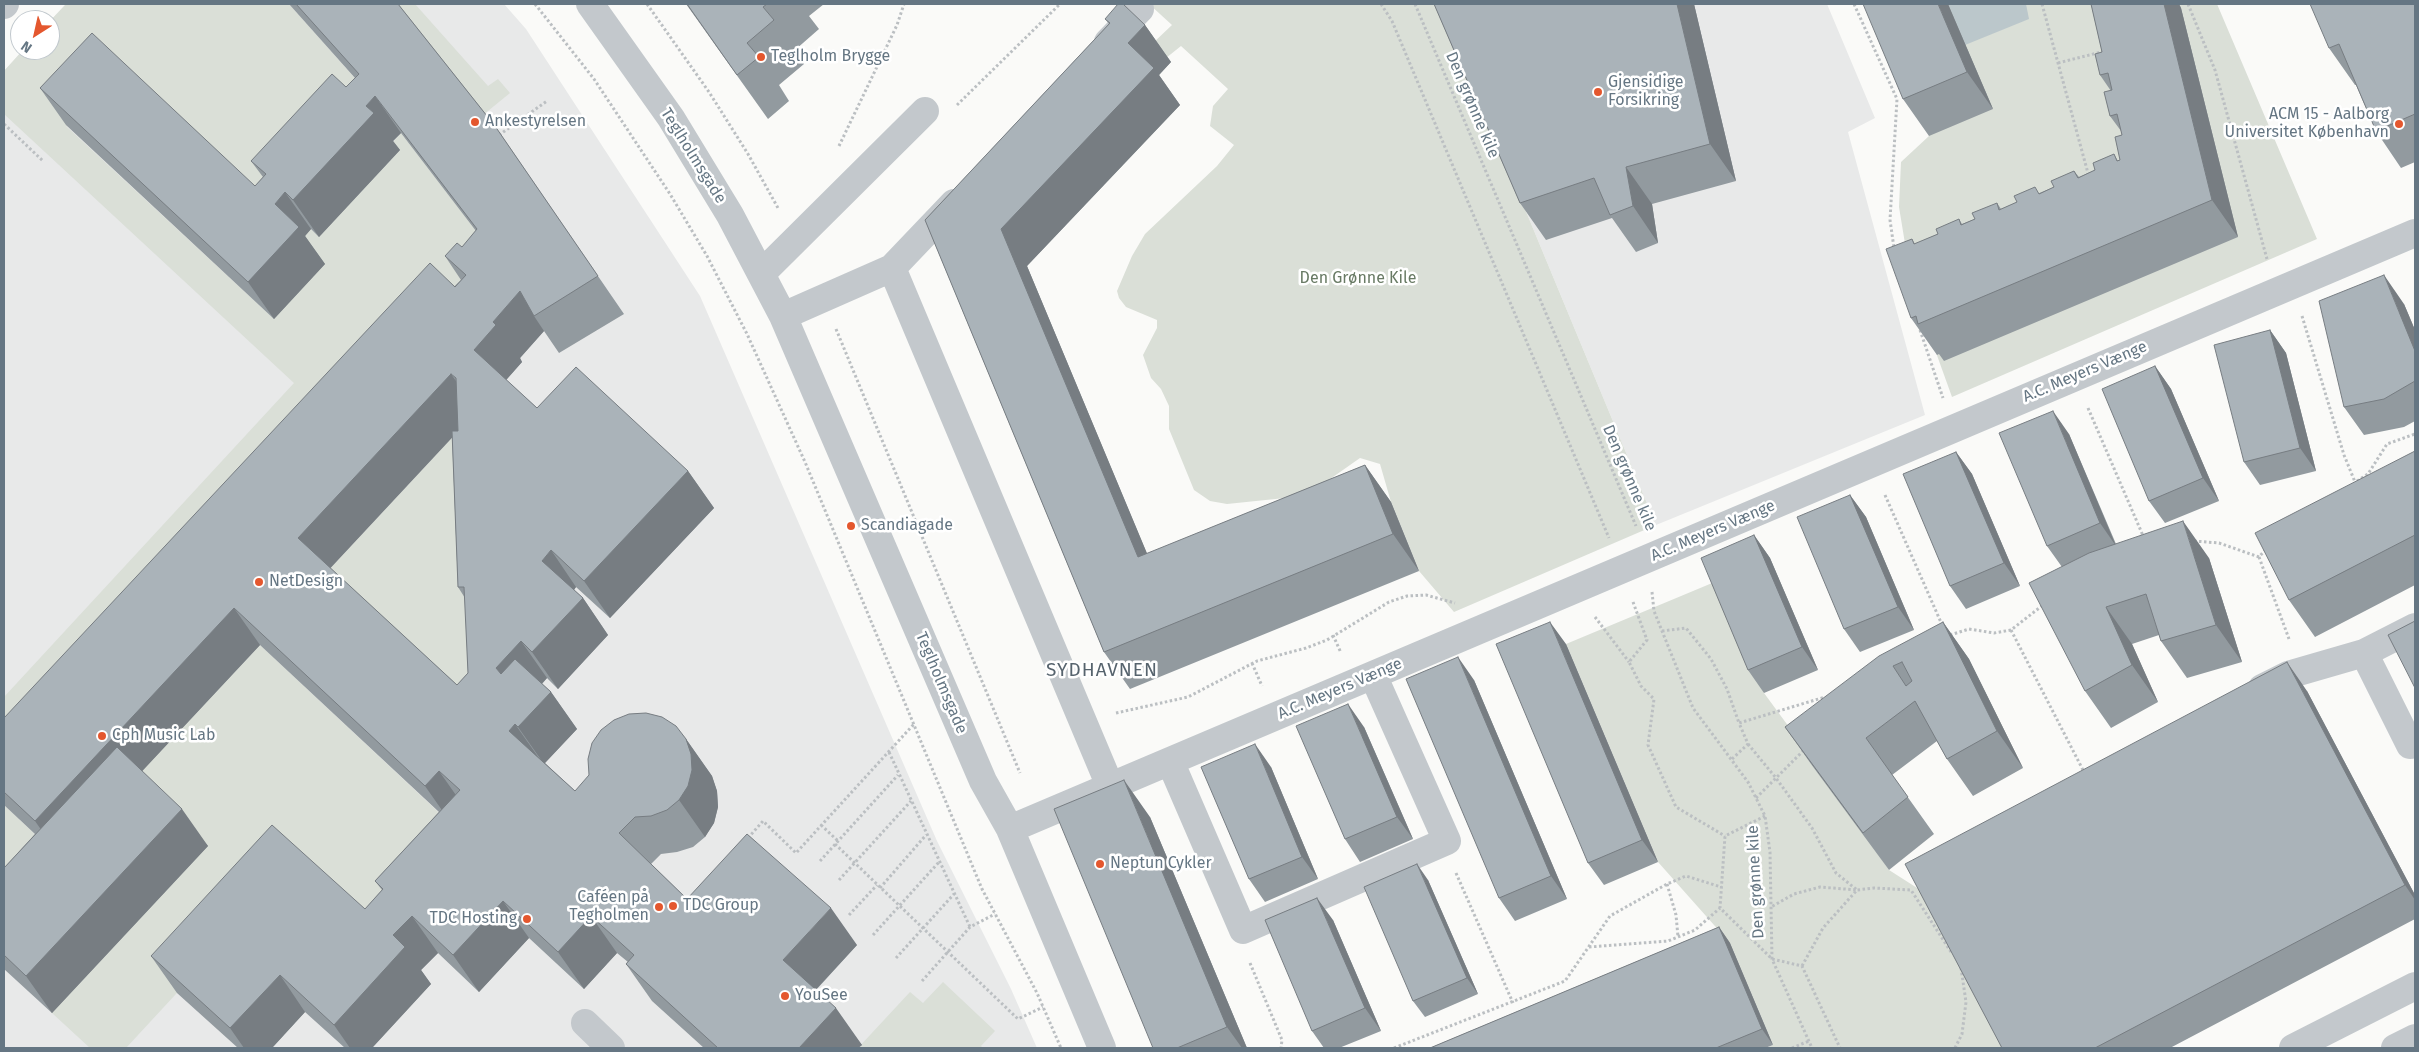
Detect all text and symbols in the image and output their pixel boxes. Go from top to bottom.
north arrow [10,10,60,60]
text: N [18,37,35,57]
place label: Teglholm Brygge [771,47,890,67]
street label: Den grønne kile [1441,49,1503,161]
marker: Teglholm Brygge [755,51,767,63]
place label: Gjensidige Forsikring [1608,73,1684,111]
marker: Gjensidige Forsikring [1592,86,1604,98]
street label: Teglholmsgade [656,105,730,207]
place label: ACM 15 - Aalborg Universitet København [2225,105,2389,143]
place label: Ankestyrelsen [485,112,586,132]
marker: Ankestyrelsen [469,116,481,128]
marker: ACM 15 - Aalborg Universitet København [2393,118,2405,130]
park label: Den Grønne Kile [1300,269,1416,289]
street label: A.C. Meyers Vænge [2020,337,2150,407]
street label: Den grønne kile [1598,422,1660,534]
street label: A.C. Meyers Vænge [1648,496,1778,566]
place label: Scandiagade [861,516,953,536]
marker: Scandiagade [845,520,857,532]
place label: NetDesign [269,572,343,592]
marker: NetDesign [253,576,265,588]
street label: Teglholmsgade [911,629,971,737]
street label: A.C. Meyers Vænge [1275,654,1405,724]
district label: SYDHAVNEN [1045,660,1159,682]
place label: Cph Music Lab [112,726,215,746]
marker: Cph Music Lab [96,730,108,742]
street label: Den grønne kile [1743,825,1769,939]
place label: Neptun Cykler [1110,854,1212,874]
marker: Neptun Cykler [1094,858,1106,870]
place label: Caféen på Tegholmen [569,888,649,926]
place label: TDC Group [683,896,759,916]
marker: TDC Group [667,900,679,912]
marker: Caféen på Tegholmen [653,901,665,913]
place label: TDC Hosting [430,909,517,929]
marker: TDC Hosting [521,913,533,925]
place label: YouSee [795,986,848,1006]
marker: YouSee [779,990,791,1002]

